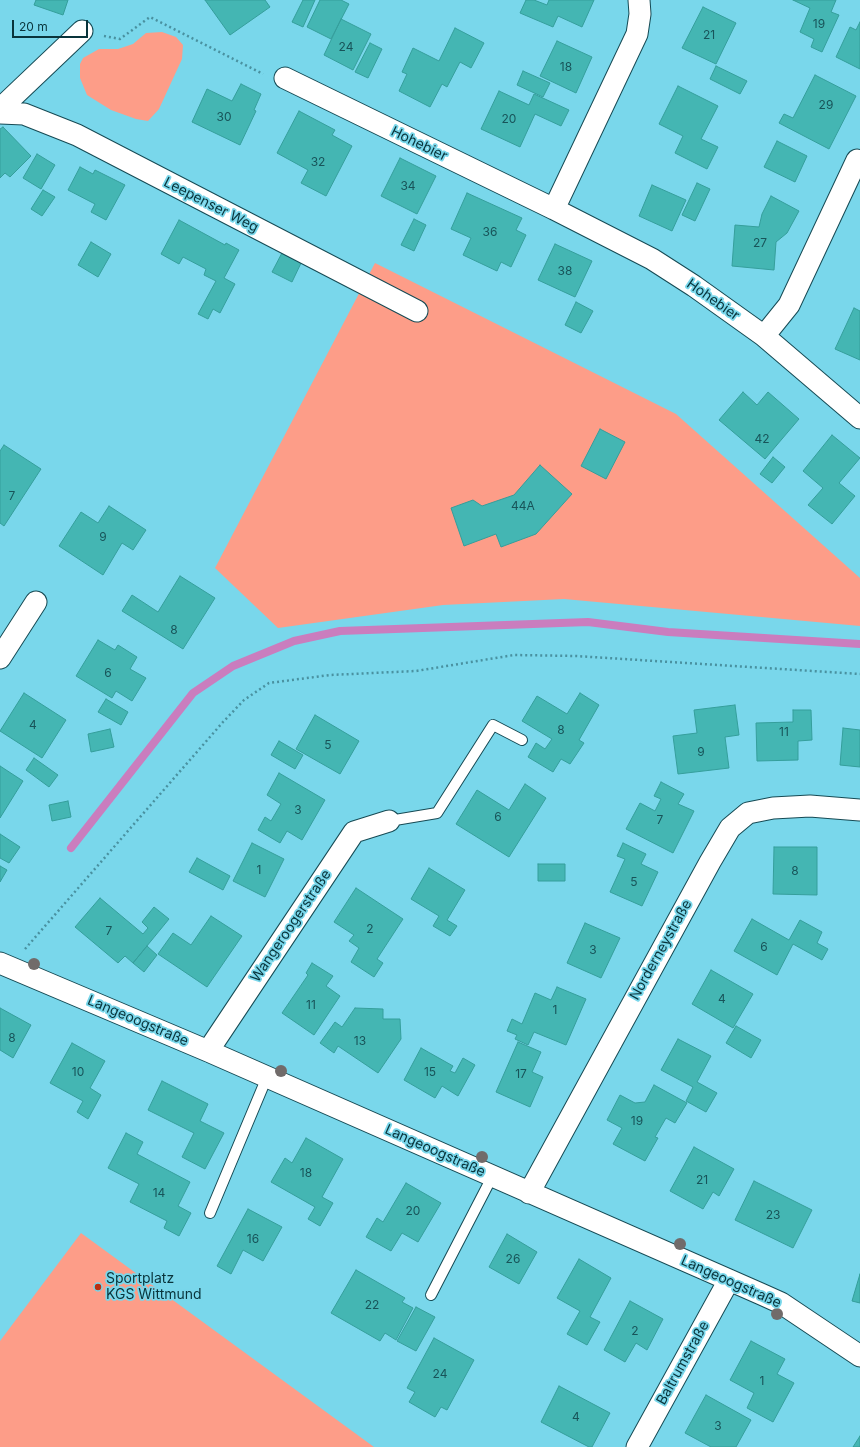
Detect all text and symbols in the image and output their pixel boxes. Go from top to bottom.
scale bar [14,12,90,38]
house number: 19 [813,17,825,31]
text: 20 m [19,19,48,34]
house number: 21 [703,28,715,42]
house number: 24 [339,40,353,54]
house number: 18 [560,60,572,74]
house number: 29 [819,98,833,112]
house number: 30 [217,110,231,124]
house number: 20 [502,112,516,126]
street label: Hohebier [388,123,450,165]
house number: 32 [311,155,325,169]
street label: Leepenser Weg [161,174,261,236]
house number: 34 [400,179,416,193]
house number: 36 [483,225,497,239]
house number: 27 [753,236,767,250]
house number: 38 [558,264,572,278]
street label: Hohebier [683,276,743,324]
house number: 42 [754,432,770,446]
house number: 7 [9,489,15,503]
house number: 44A [511,499,535,513]
house number: 9 [99,530,107,544]
house number: 8 [170,623,178,637]
house number: 6 [104,666,112,680]
house number: 4 [29,718,37,732]
house number: 8 [557,723,565,737]
house number: 11 [779,725,789,739]
house number: 5 [324,738,332,752]
house number: 9 [697,745,705,759]
house number: 3 [294,803,302,817]
house number: 6 [494,810,502,824]
house number: 7 [657,813,663,827]
house number: 1 [257,863,261,877]
house number: 8 [791,864,799,878]
street label: Wangeroogerstraße [247,867,335,985]
house number: 5 [630,875,638,889]
street label: Norderneystraße [626,897,696,1003]
house number: 2 [366,922,374,936]
house number: 7 [106,924,112,938]
house number: 6 [760,940,768,954]
house number: 3 [589,943,597,957]
street label: Langeoogstraße [85,992,191,1050]
house number: 4 [718,992,726,1006]
house number: 11 [306,998,316,1012]
house number: 1 [553,1003,557,1017]
house number: 8 [8,1031,16,1045]
house number: 13 [354,1034,366,1048]
house number: 10 [72,1065,84,1079]
house number: 15 [424,1065,436,1079]
house number: 17 [515,1067,527,1081]
house number: 19 [631,1114,643,1128]
street label: Langeoogstraße [382,1121,488,1181]
house number: 18 [300,1166,312,1180]
house number: 21 [696,1173,708,1187]
house number: 14 [153,1186,165,1200]
house number: 20 [406,1204,420,1218]
house number: 23 [766,1208,780,1222]
house number: 16 [247,1232,259,1246]
house number: 26 [506,1252,520,1266]
street label: Langeoogstraße [678,1252,784,1312]
place label: Sportplatz KGS Wittmund [106,1271,202,1304]
marker: Sportplatz KGS Wittmund [93,1282,103,1292]
house number: 22 [365,1298,379,1312]
street label: Baltrumstraße [653,1318,713,1408]
house number: 2 [631,1324,639,1338]
house number: 24 [433,1367,447,1381]
house number: 1 [760,1374,764,1388]
house number: 4 [572,1410,580,1424]
house number: 3 [714,1419,722,1433]

